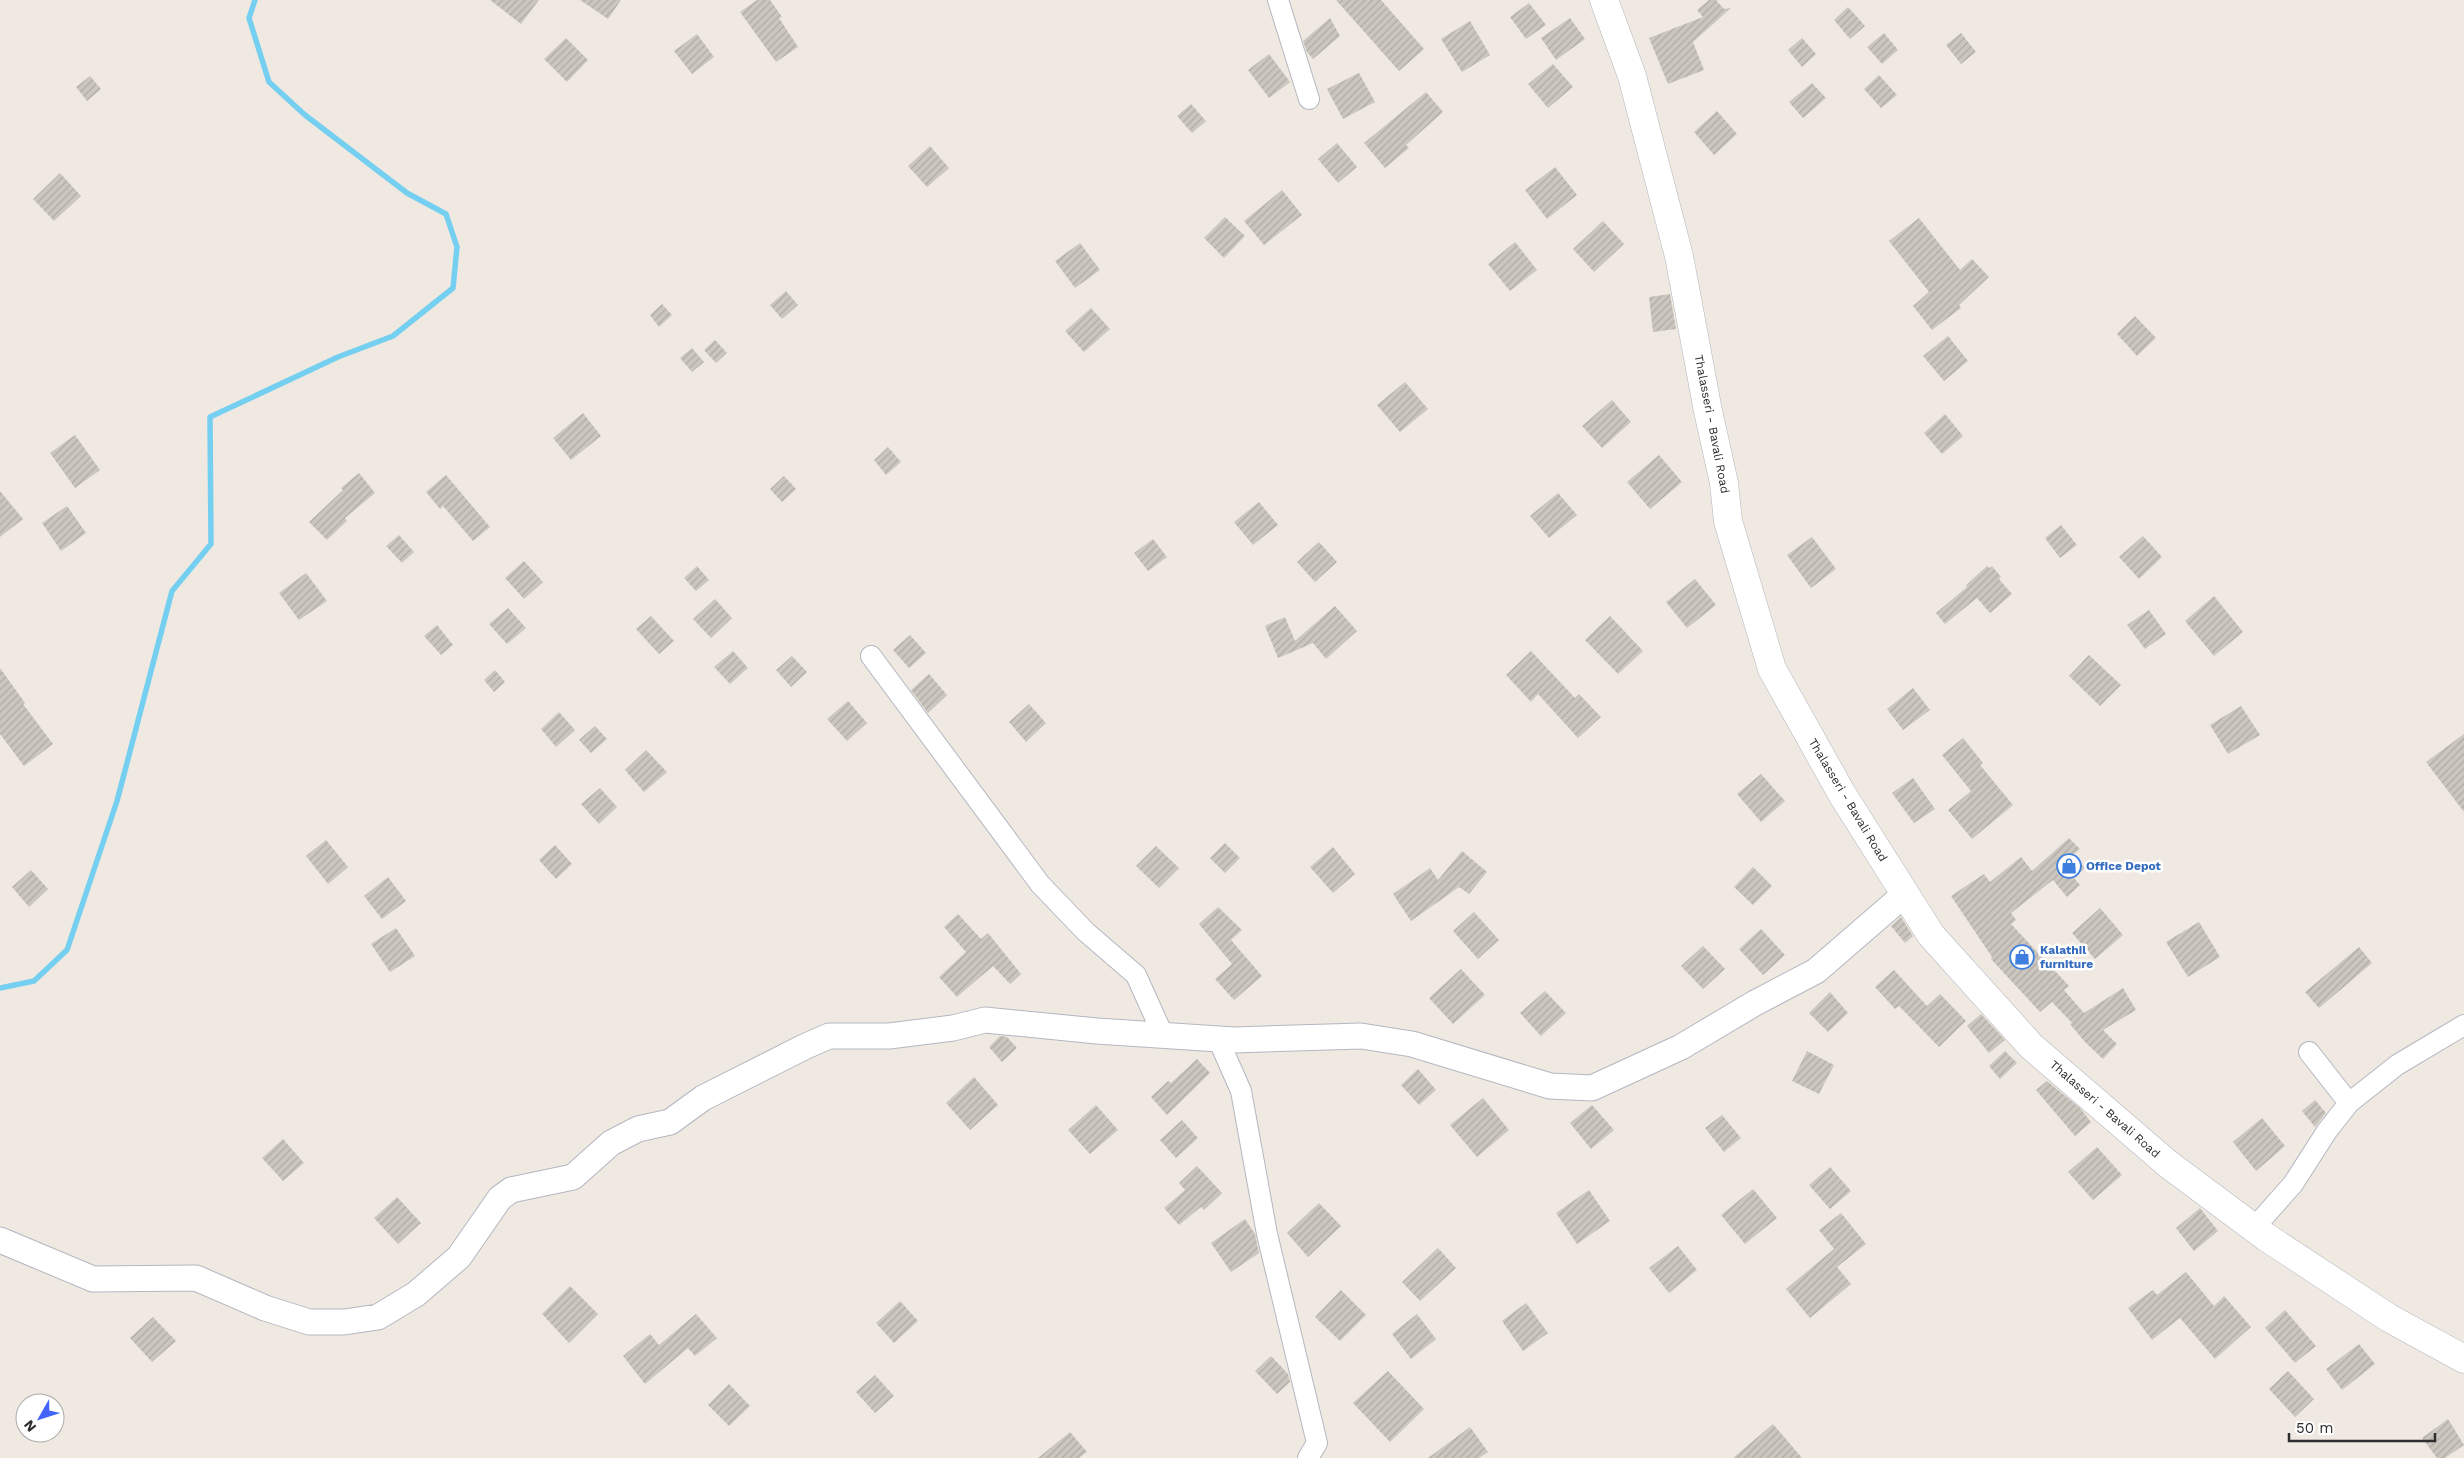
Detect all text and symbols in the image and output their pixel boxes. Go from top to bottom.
street label: Thalasseri - Bavali Road [1692,353,1732,495]
street label: Thalasseri - Bavali Road [1806,736,1890,864]
shop icon: Office Depot [2056,853,2082,879]
place label: Office Depot [2086,859,2162,873]
place label: Kalathil furniture [2040,943,2093,971]
shop icon: Kalathil furniture [2009,944,2035,970]
street label: Thalasseri - Bavali Road [2047,1057,2163,1161]
north arrow [15,1393,65,1443]
scale bar [2289,1410,2435,1442]
text: N [20,1417,39,1435]
text: 50 m [2296,1419,2333,1437]

